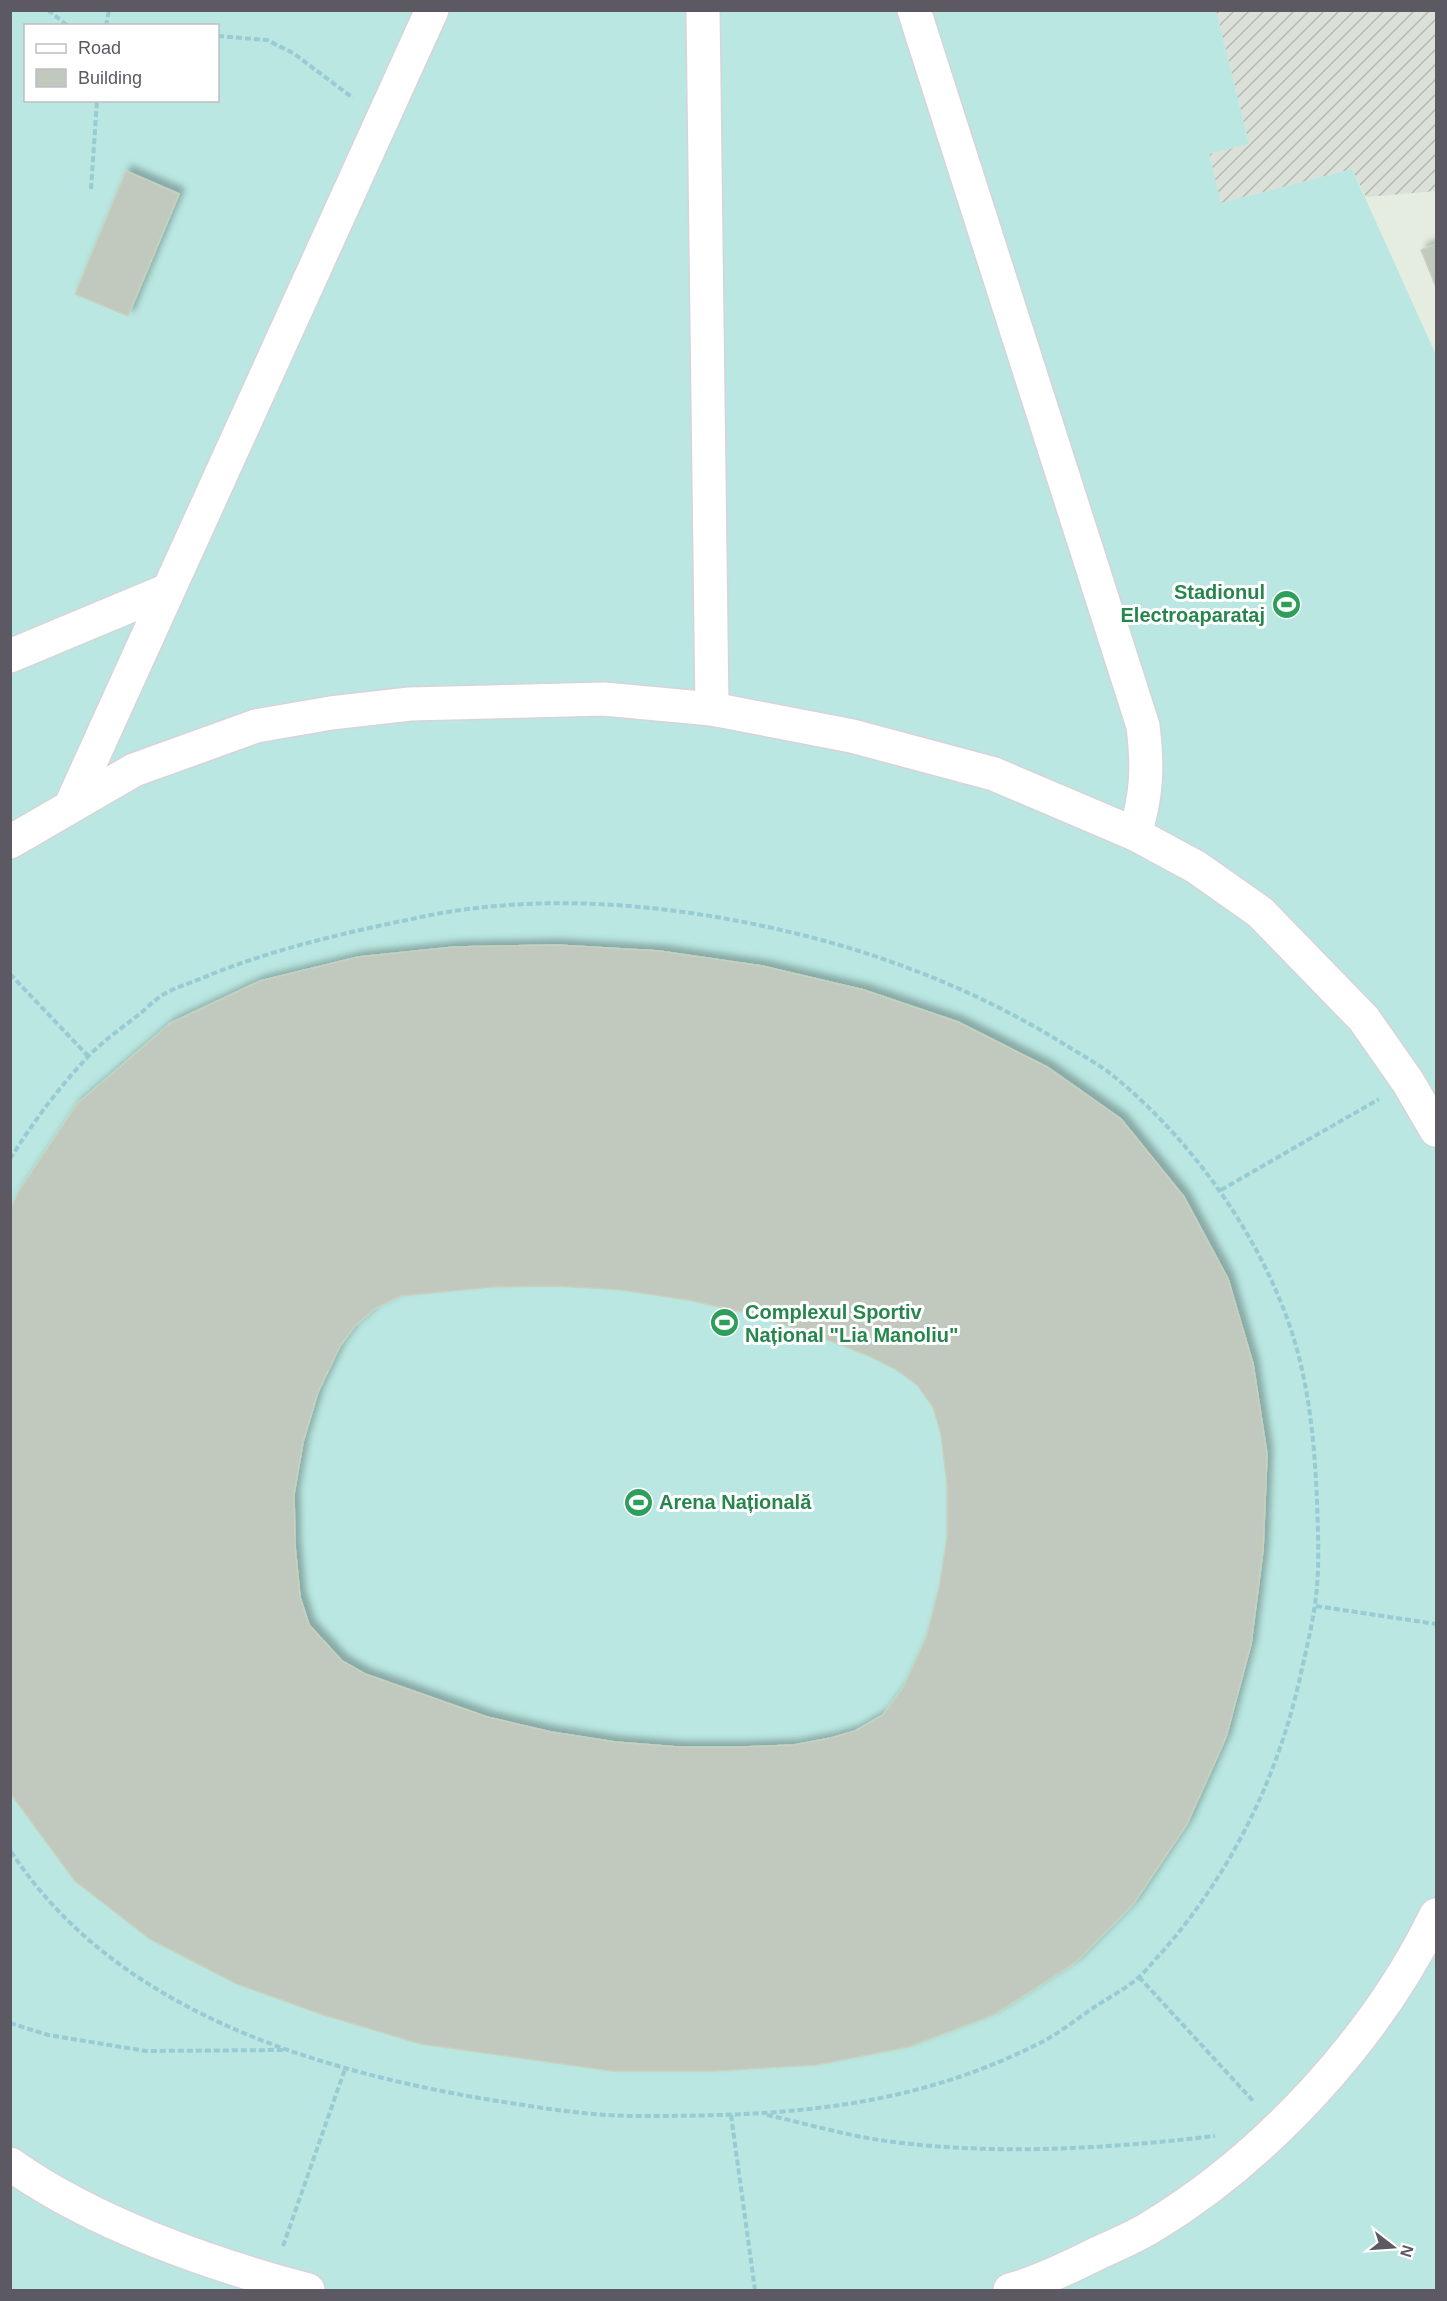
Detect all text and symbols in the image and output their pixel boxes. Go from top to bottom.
legend [24,24,219,102]
text: Road [78,38,121,58]
text: Building [78,68,142,88]
place label: Stadionul Electroaparataj [1120,581,1265,626]
sports icon: Stadionul Electroaparataj [1270,588,1302,620]
place label: Complexul Sportiv Național "Lia Manoliu" [745,1301,958,1346]
sports icon: Complexul Sportiv Național "Lia Manoliu" [708,1307,740,1339]
sports icon: Arena Națională [622,1486,654,1518]
place label: Arena Națională [659,1491,812,1513]
north arrow [1363,2217,1423,2277]
text: N [1397,2243,1417,2259]

